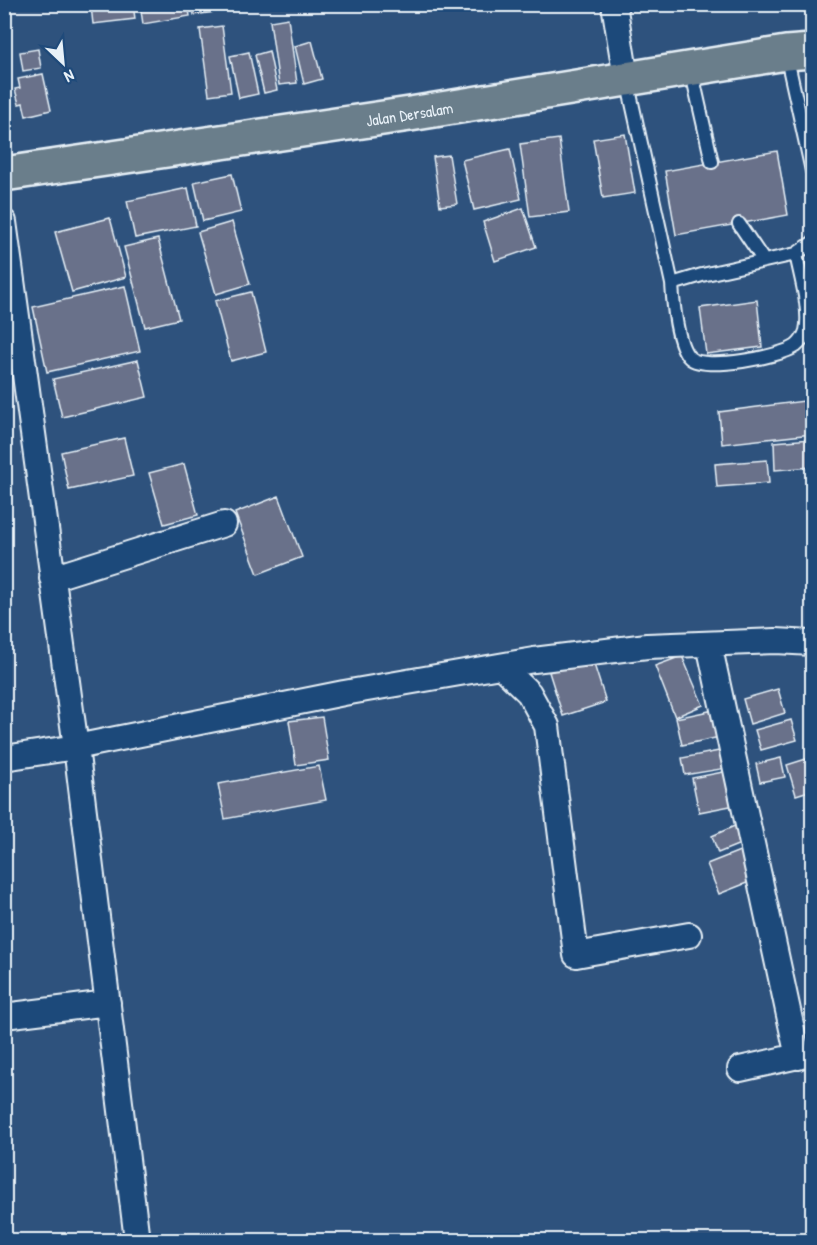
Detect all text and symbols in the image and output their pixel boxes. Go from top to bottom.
north arrow [33,33,93,93]
text: N [60,65,78,88]
street label: Jalan Dersalam [365,96,455,131]

